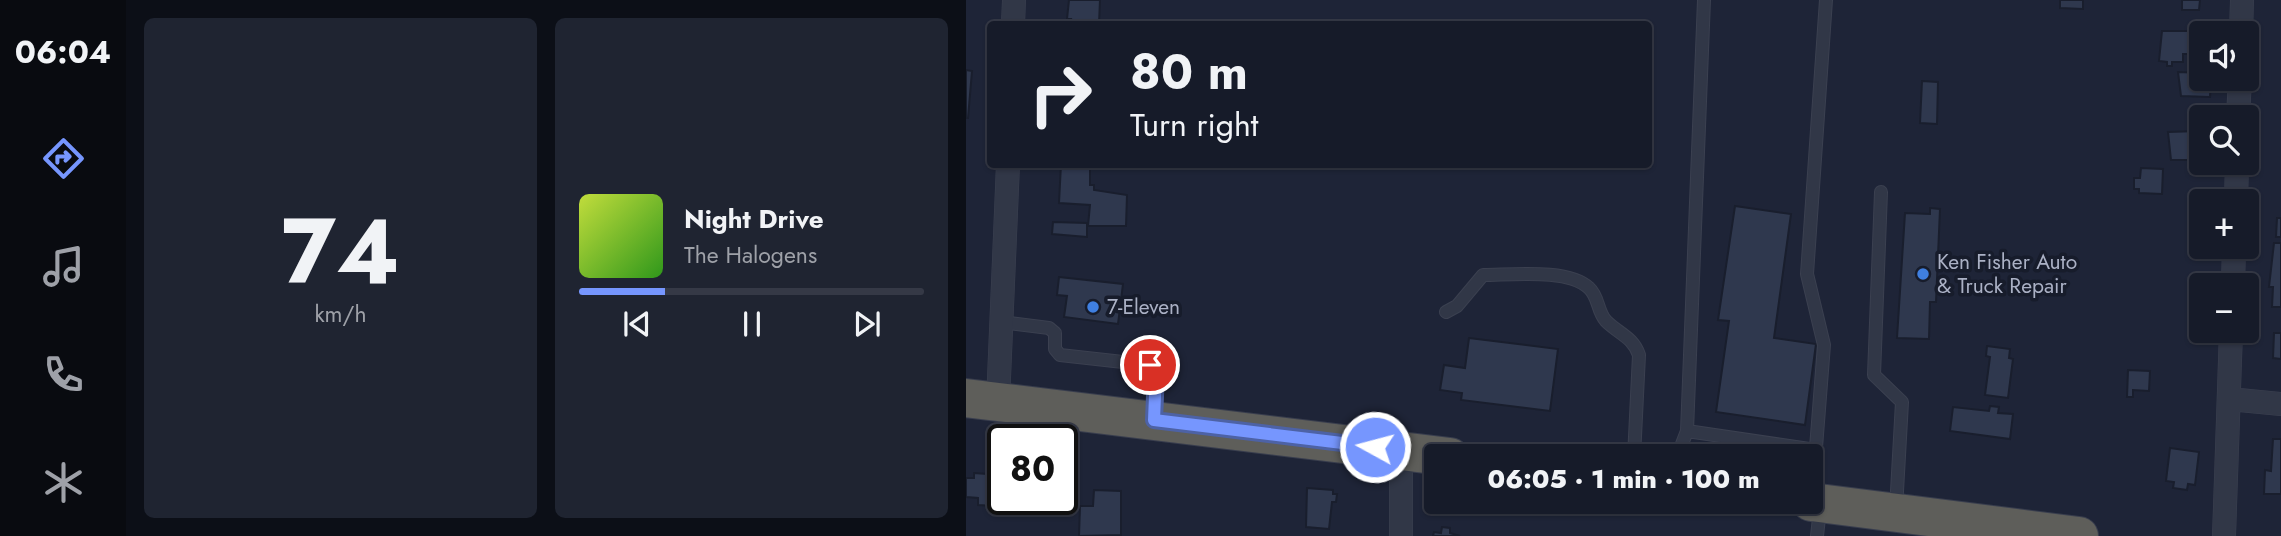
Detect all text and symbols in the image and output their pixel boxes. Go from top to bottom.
map controls [2189,21,2259,343]
button: sound [2189,21,2259,91]
text: 06:04 [15,29,111,75]
text: 80 m [1130,37,1248,107]
icon: right [1015,49,1106,140]
text: Turn right [1130,102,1259,148]
button: search [2189,105,2259,175]
icon: directions [39,134,88,183]
text: 74 [281,186,400,317]
button: + [2189,189,2259,259]
text: Night Drive [684,200,824,238]
text: The Halogens [684,238,817,272]
icon: music [39,242,88,291]
place label: Ken Fisher Auto & Truck Repair [1937,247,2077,301]
marker: Ken Fisher Auto & Truck Repair [1915,266,1931,282]
button: − [2189,273,2259,343]
place label: 7-Eleven [1107,292,1180,322]
text: km/h [315,297,366,331]
marker: 7-Eleven [1085,299,1101,315]
icon: previous [618,305,656,343]
icon: pause [733,305,771,343]
icon: next [848,305,886,343]
pin [1120,335,1180,395]
icon: arrive [1131,346,1169,384]
icon: phone [39,350,88,399]
position arrow [1338,410,1412,484]
speed limit sign: 80 [987,424,1078,515]
icon: climate [39,458,88,507]
text: 06:05 · 1 min · 100 m [1487,460,1760,498]

